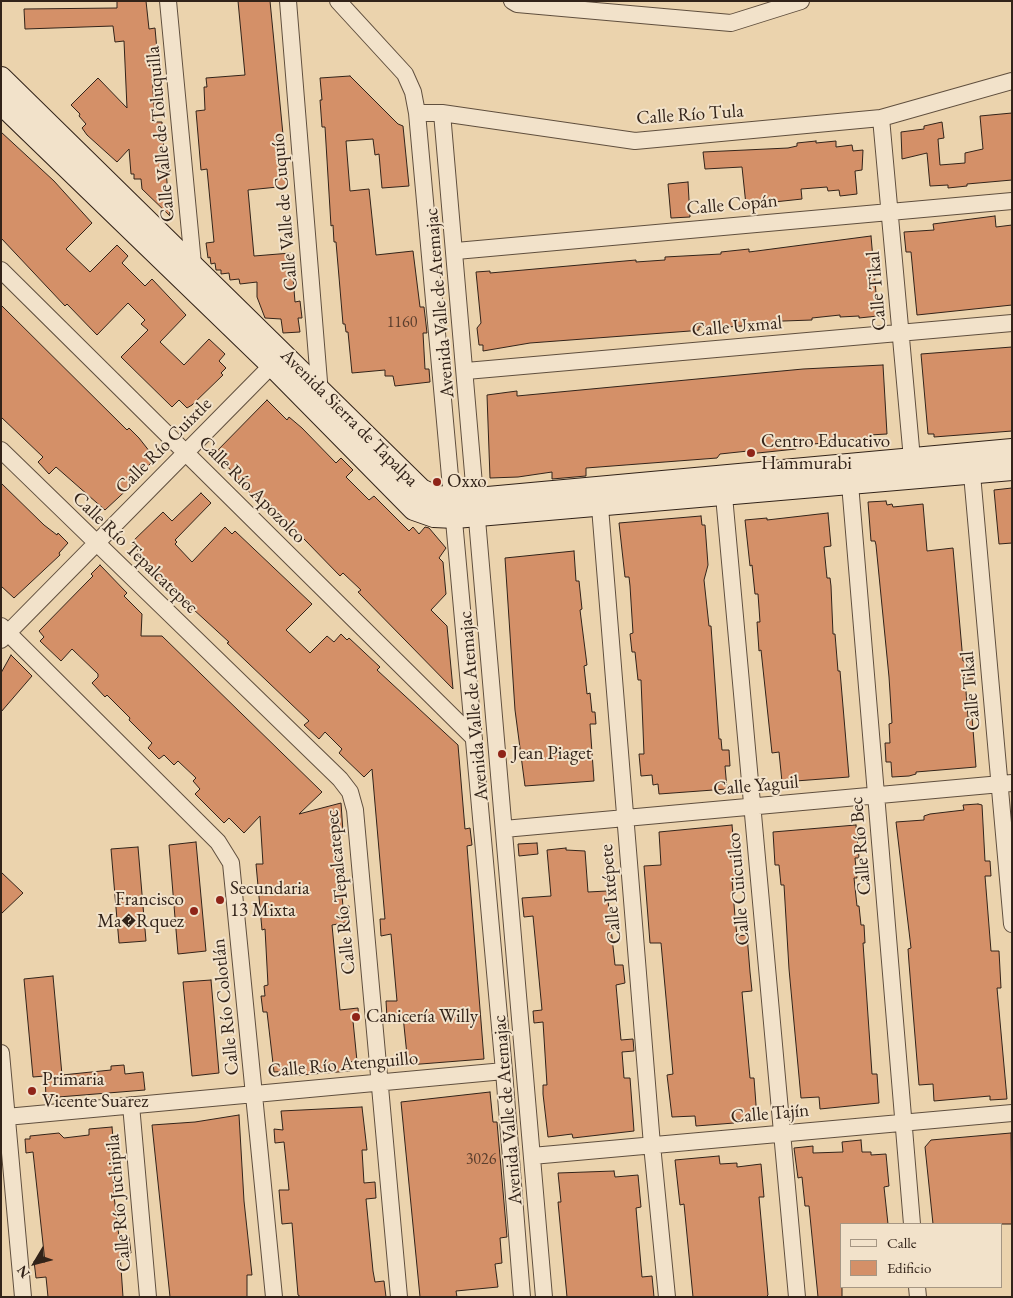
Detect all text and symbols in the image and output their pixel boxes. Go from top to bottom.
street label: Calle Valle de Toluquilla [142,45,180,223]
street label: Calle Río Tula [635,100,745,130]
street label: Calle Valle de Cuquío [267,132,303,292]
street label: Calle Copán [685,190,779,220]
street label: Avenida Valle de Atemajac [420,207,460,399]
street label: Calle Tikal [862,250,892,332]
street label: Calle Uxmal [691,312,783,342]
house number: 1160 [387,313,417,333]
street label: Avenida Sierra de Tapalpa [275,344,423,492]
street label: Calle Río Cuixtle [111,393,217,499]
place label: Centro Educativo Hammurabi [761,431,890,475]
street label: Calle Río Apozolco [194,432,310,548]
marker: Centro Educativo Hammurabi [745,447,757,459]
place label: Oxxo [447,471,487,493]
marker: Oxxo [431,476,443,488]
street label: Calle Río Tepalcatepec [67,487,203,619]
street label: Avenida Valle de Atemajac [454,610,494,802]
street label: Calle Tikal [956,650,986,732]
place label: Jean Piaget [512,743,592,765]
marker: Jean Piaget [496,748,508,760]
street label: Calle Yaguil [712,771,800,801]
street label: Calle Río Bec [845,796,877,896]
street label: Calle Río Tepalcatepec [321,808,361,976]
street label: Calle Cuicuilco [723,832,755,946]
street label: Calle Ixtépete [595,843,627,945]
place label: Secundaria 13 Mixta [230,878,310,922]
place label: Francisco Ma�Rquez [97,889,184,933]
marker: Secundaria 13 Mixta [214,894,226,906]
marker: Francisco Ma�Rquez [188,905,200,917]
street label: Calle Río Colotlán [207,937,245,1077]
place label: Canicería Willy [366,1006,478,1028]
marker: Canicería Willy [350,1011,362,1023]
street label: Avenida Valle de Atemajac [488,1014,528,1206]
street label: Calle Río Atenguillo [267,1047,419,1083]
place label: Primaria Vicente Suarez [42,1069,148,1113]
marker: Primaria Vicente Suarez [26,1085,38,1097]
street label: Calle Tajín [730,1099,810,1129]
street label: Calle Río Juchipila [102,1133,136,1273]
house number: 3026 [466,1150,496,1170]
legend [840,1223,1003,1288]
text: Calle [887,1233,917,1252]
north arrow [10,1238,60,1288]
text: Edificio [887,1258,931,1277]
text: N [12,1262,34,1282]

